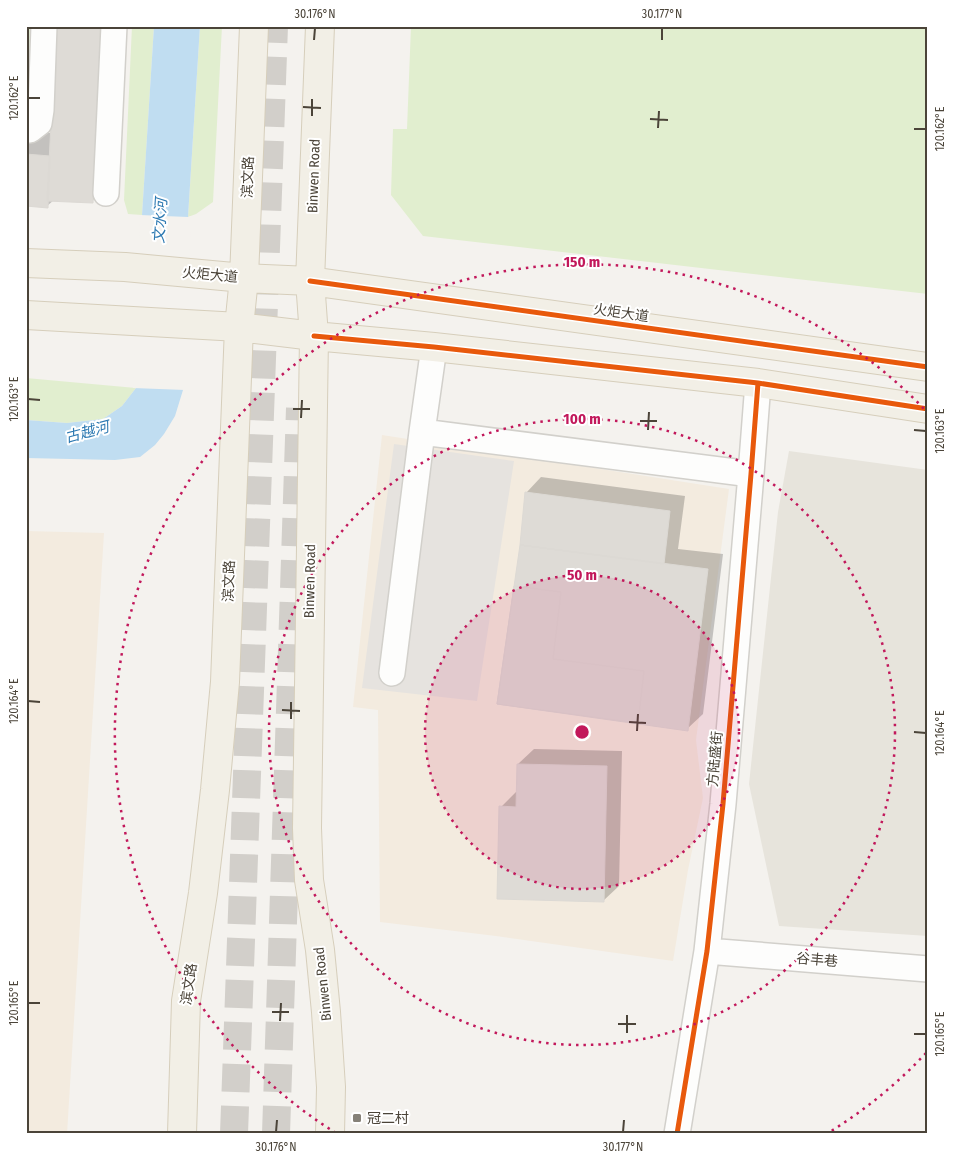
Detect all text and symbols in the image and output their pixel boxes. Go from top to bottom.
text: 30.176°N [294,7,336,21]
text: 30.177°N [642,7,682,21]
text: 120.162°E [7,75,21,120]
text: 120.162°E [933,106,947,151]
street label: Binwen Road [304,139,324,213]
street label: 滨文路 [239,156,257,198]
water label: 文水河 [149,195,171,244]
text: 150 m [564,253,600,271]
street label: 火炬大道 [181,264,239,286]
street label: 火炬大道 [592,301,650,325]
text: 120.163°E [7,376,21,421]
text: 120.163°E [933,408,947,453]
text: 100 m [563,410,601,428]
water label: 古越河 [63,417,114,447]
street label: Binwen Road [301,544,319,618]
street label: 滨文路 [220,560,238,602]
text: 50 m [567,566,597,584]
text: 120.164°E [7,678,21,724]
text: 120.164°E [933,710,947,756]
centre of rings [573,723,591,741]
street label: 方陆盛街 [704,730,726,788]
street label: Binwen Road [311,946,335,1022]
street label: 谷丰巷 [795,950,839,970]
street label: 滨文路 [178,962,200,1006]
text: 120.165°E [7,980,21,1025]
text: 120.165°E [933,1011,947,1056]
place label: 冠二村 [367,1110,409,1127]
marker: 冠二村 [351,1112,363,1124]
text: 30.176°N [255,1140,297,1154]
text: 30.177°N [603,1140,643,1154]

